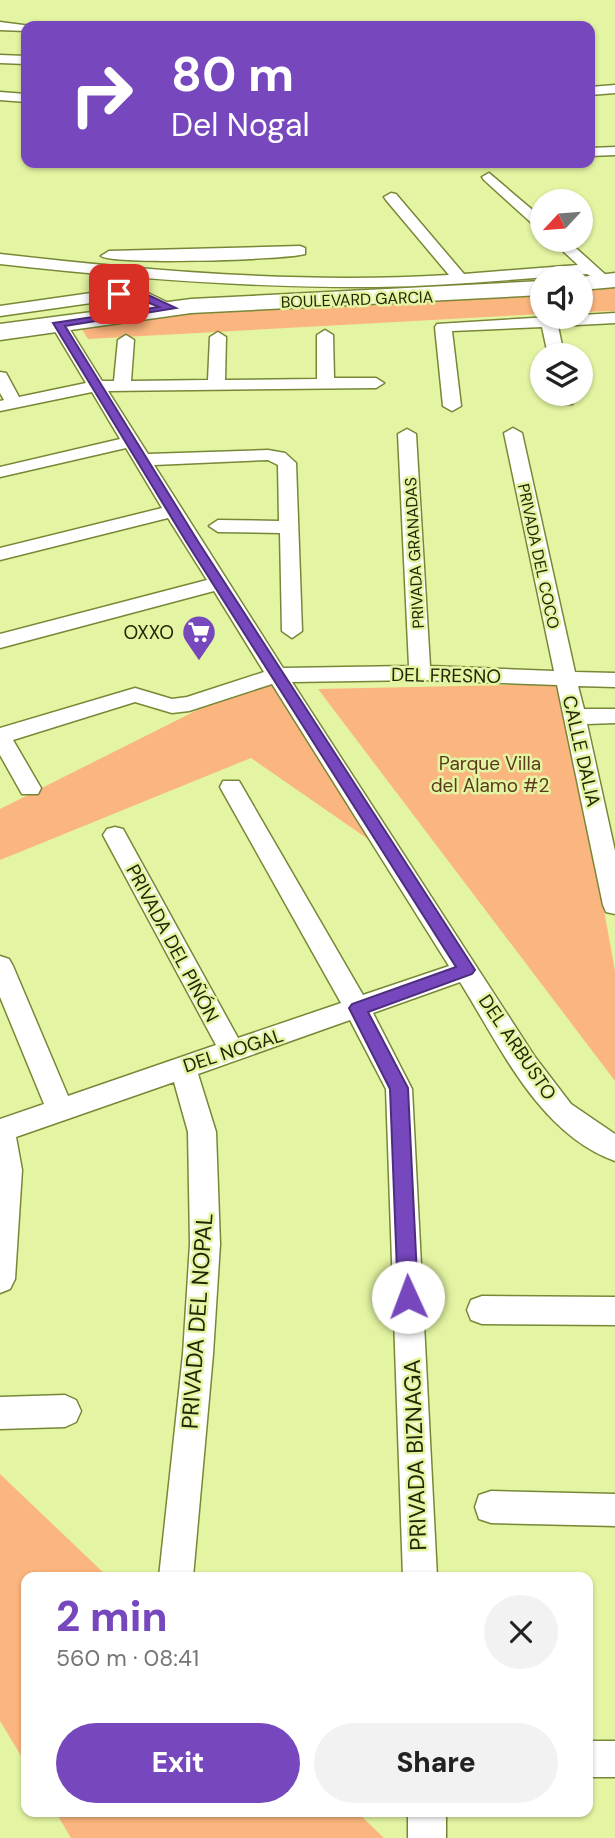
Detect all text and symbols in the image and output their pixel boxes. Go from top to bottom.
text: 80 m [171,42,294,106]
icon: right [56,49,147,140]
text: Del Nogal [171,104,310,146]
north arrow [530,189,593,252]
map controls [530,189,593,406]
pin [89,264,149,324]
button: sound [530,266,593,329]
icon: arrive [100,275,138,313]
street label: BOULEVARD GARCIA [280,286,434,313]
button: layers [530,343,593,406]
street label: PRIVADA GRANADAS [400,477,429,629]
street label: PRIVADA DEL COCO [513,482,564,631]
supermarket icon: OXXO [180,613,218,662]
place label: OXXO [123,620,174,645]
street label: DEL FRESNO [391,662,501,689]
street label: CALLE DALIA [557,693,607,810]
park label: Parque Villa del Alamo #2 [431,751,549,798]
street label: PRIVADA DEL PIÑÓN [120,860,225,1027]
street label: DEL ARBUSTO [473,990,562,1105]
street label: DEL NOGAL [180,1023,286,1078]
street label: PRIVADA DEL NOPAL [174,1212,220,1430]
position arrow [371,1260,445,1334]
street label: PRIVADA BIZNAGA [397,1359,433,1551]
text: 2 min [56,1589,167,1644]
button: close [484,1595,558,1669]
text: 560 m · 08:41 [56,1643,199,1673]
button: Exit [56,1723,300,1803]
button: Share [314,1723,558,1803]

